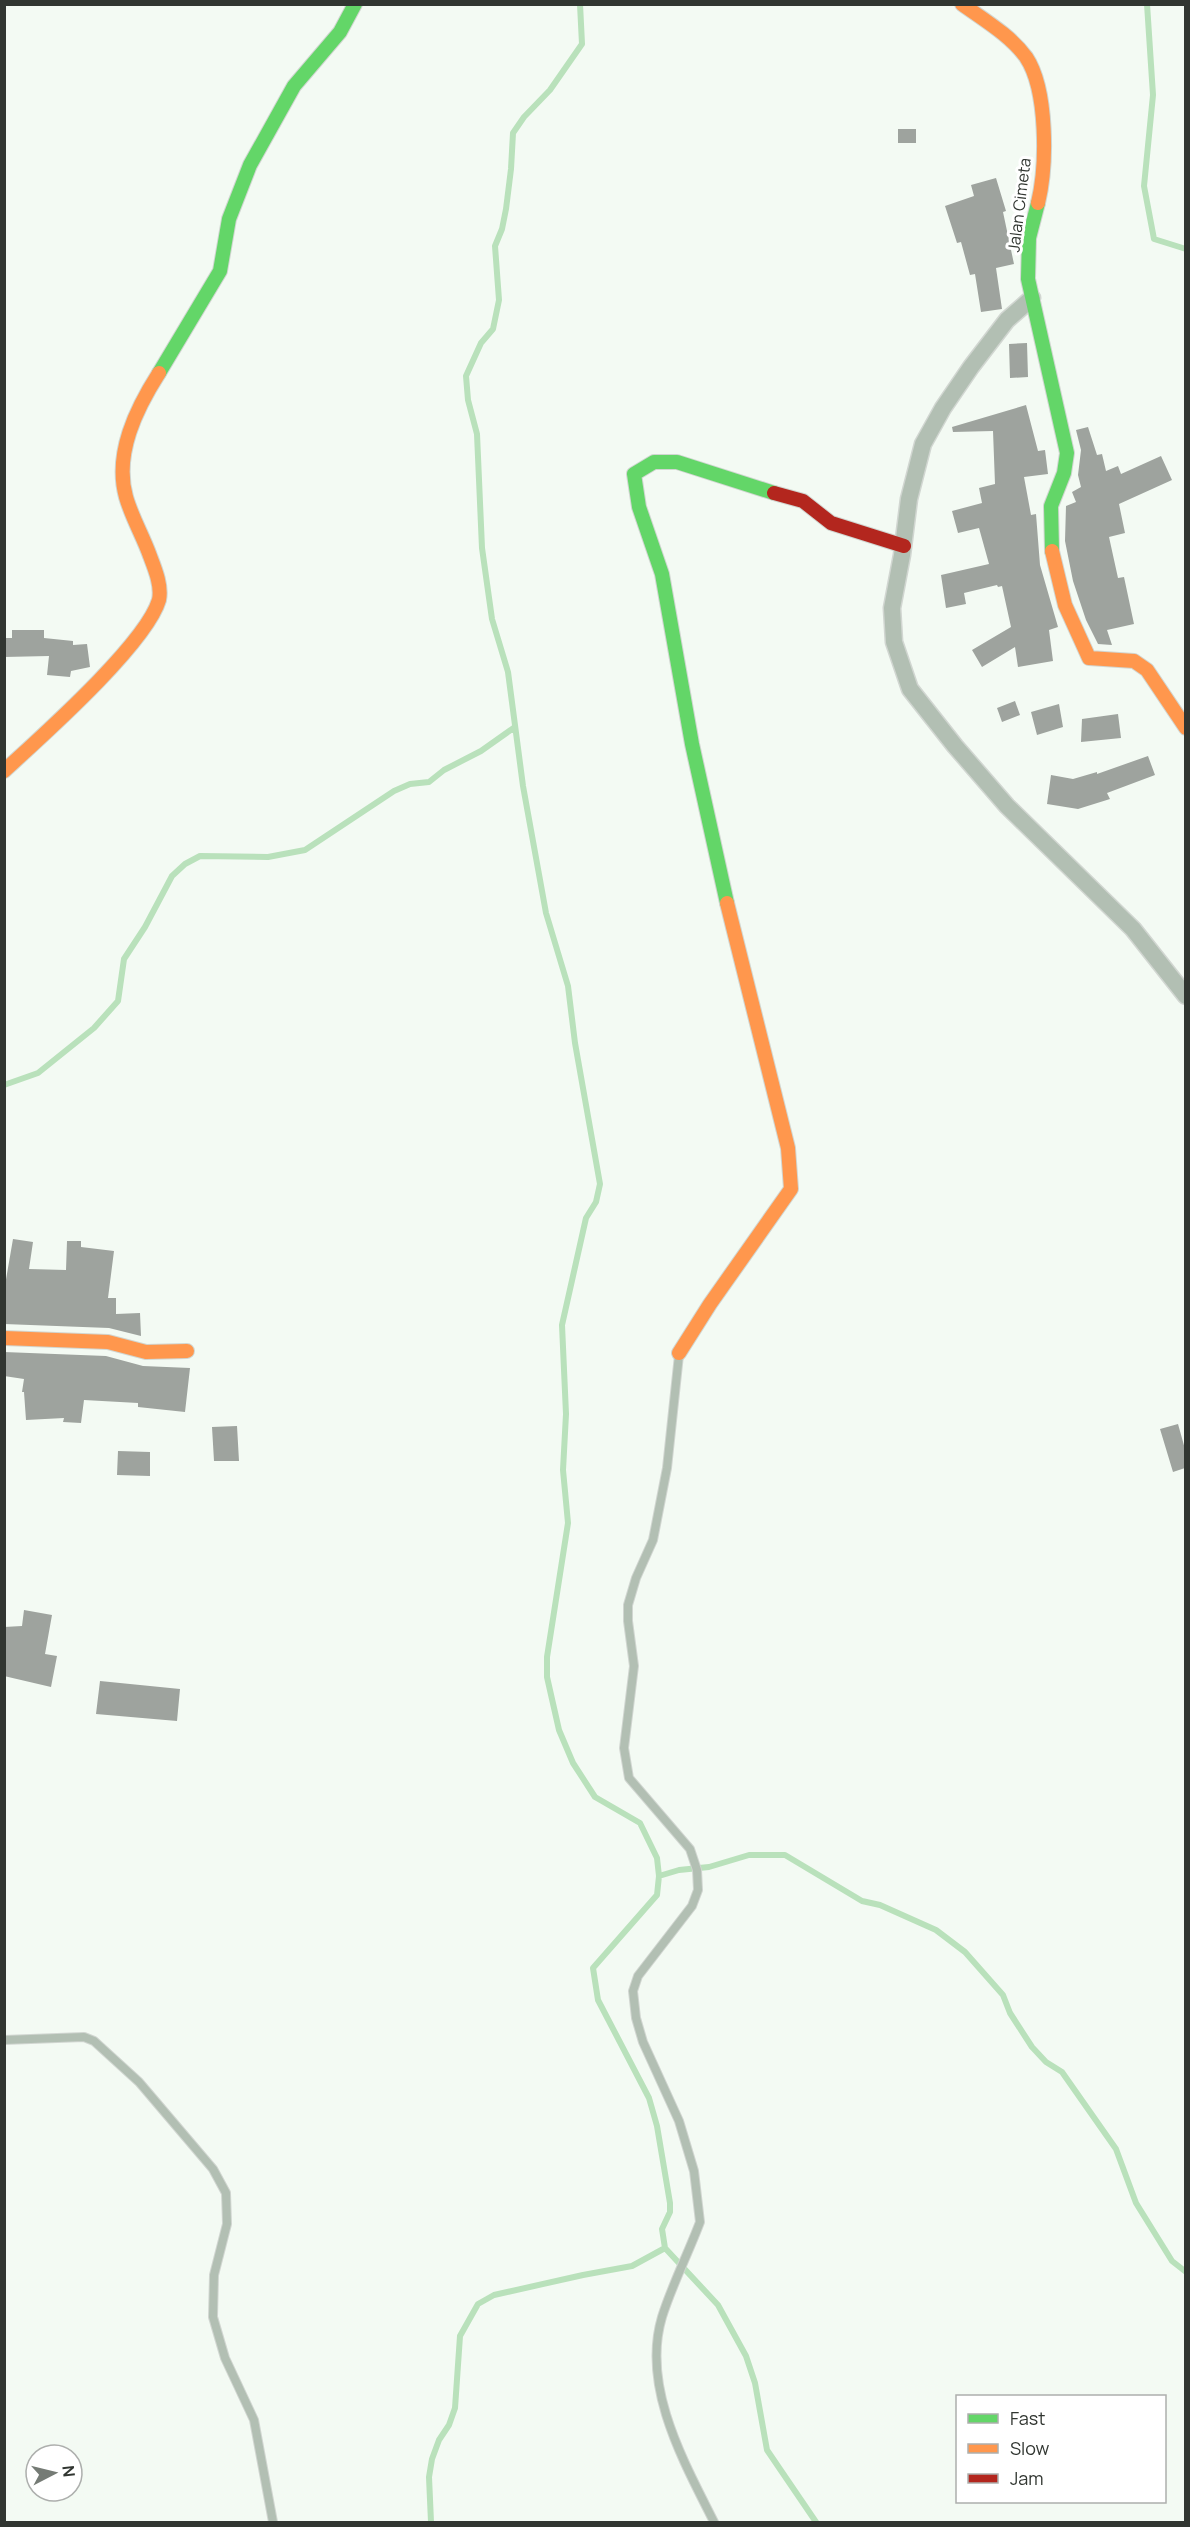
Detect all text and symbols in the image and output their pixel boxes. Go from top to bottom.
street label: Jalan Cimeta [1002,157,1036,253]
legend [956,2395,1166,2503]
text: Fast [1010,2406,1045,2430]
text: Slow [1010,2436,1050,2460]
north arrow [24,2443,84,2503]
text: N [57,2464,81,2478]
text: Jam [1010,2466,1044,2490]

